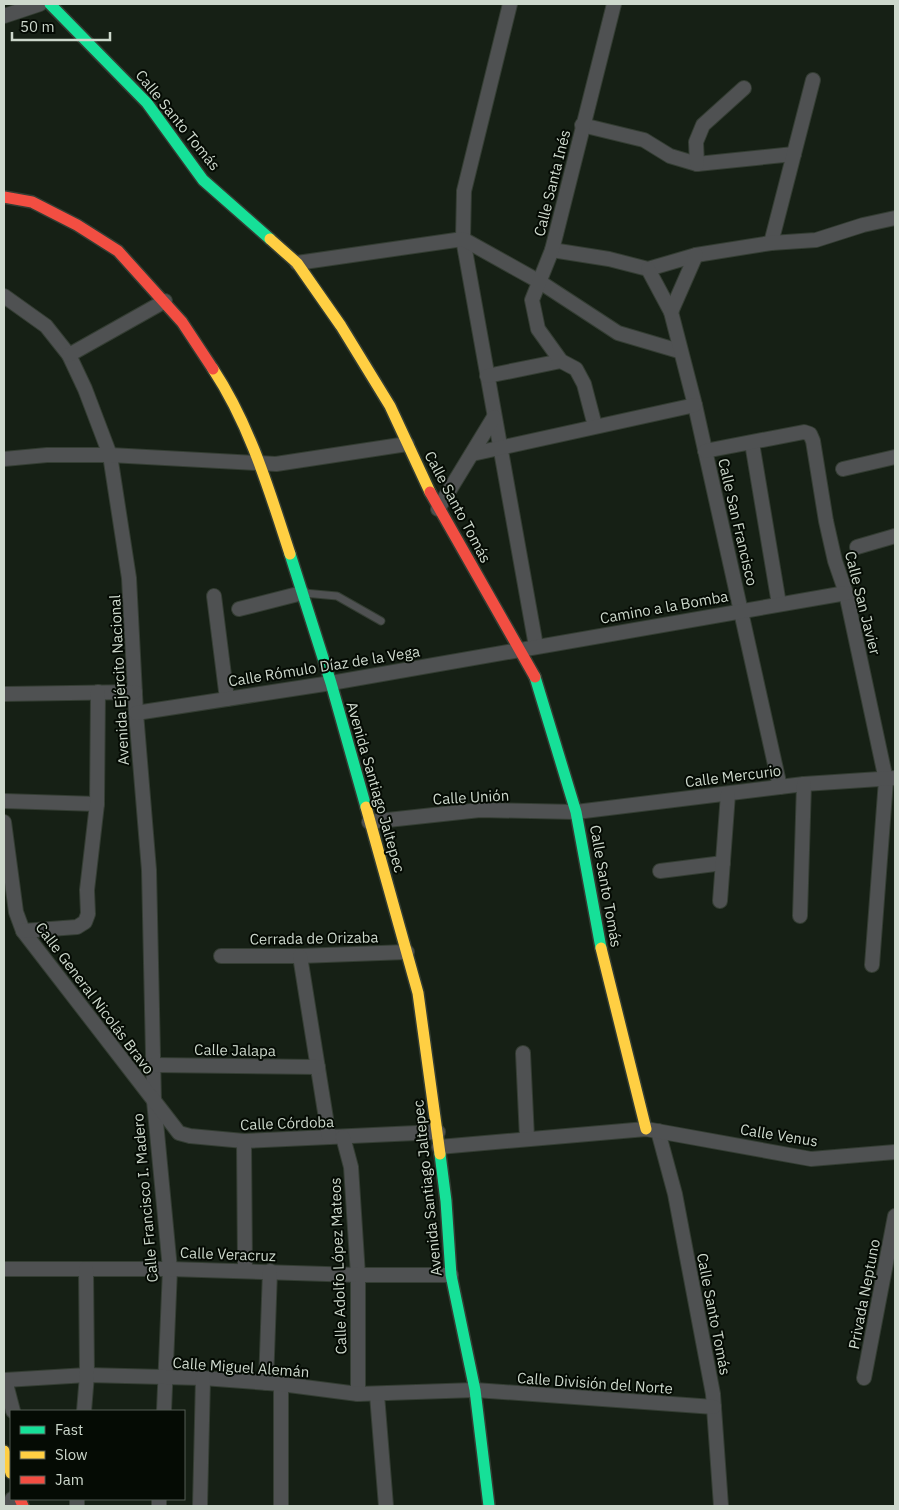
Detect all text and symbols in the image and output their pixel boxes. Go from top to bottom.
scale bar [12,10,110,42]
text: 50 m [20,17,55,36]
street label: Calle Santo Tomás [132,66,224,174]
street label: Calle Santa Inés [530,128,574,238]
street label: Calle Santo Tomás [421,448,495,566]
street label: Calle San Francisco [714,456,762,588]
street label: Calle San Javier [841,549,885,657]
street label: Camino a la Bomba [598,586,730,628]
street label: Avenida Ejército Nacional [105,594,133,766]
street label: Calle Rómulo Díaz de la Vega [227,641,421,691]
street label: Avenida Santiago Jaltepec [342,699,410,875]
street label: Calle Mercurio [684,761,782,791]
street label: Calle Unión [432,786,510,808]
street label: Calle Santo Tomás [586,823,626,949]
street label: Calle General Nicolás Bravo [32,918,158,1078]
street label: Cerrada de Orizaba [249,927,379,949]
street label: Calle Jalapa [194,1040,276,1060]
street label: Avenida Santiago Jaltepec [408,1099,446,1277]
street label: Calle Córdoba [240,1112,334,1134]
street label: Calle Francisco I. Madero [128,1113,162,1283]
street label: Calle Venus [739,1119,819,1151]
street label: Calle Adolfo López Mateos [325,1177,351,1355]
street label: Privada Neptuno [844,1237,884,1351]
street label: Calle Veracruz [180,1243,276,1265]
street label: Calle Santo Tomás [693,1251,735,1377]
street label: Calle Miguel Alemán [172,1353,310,1381]
street label: Calle División del Norte [516,1368,674,1398]
legend [10,1410,185,1500]
text: Fast [55,1420,83,1439]
text: Slow [55,1445,88,1464]
text: Jam [55,1470,84,1489]

